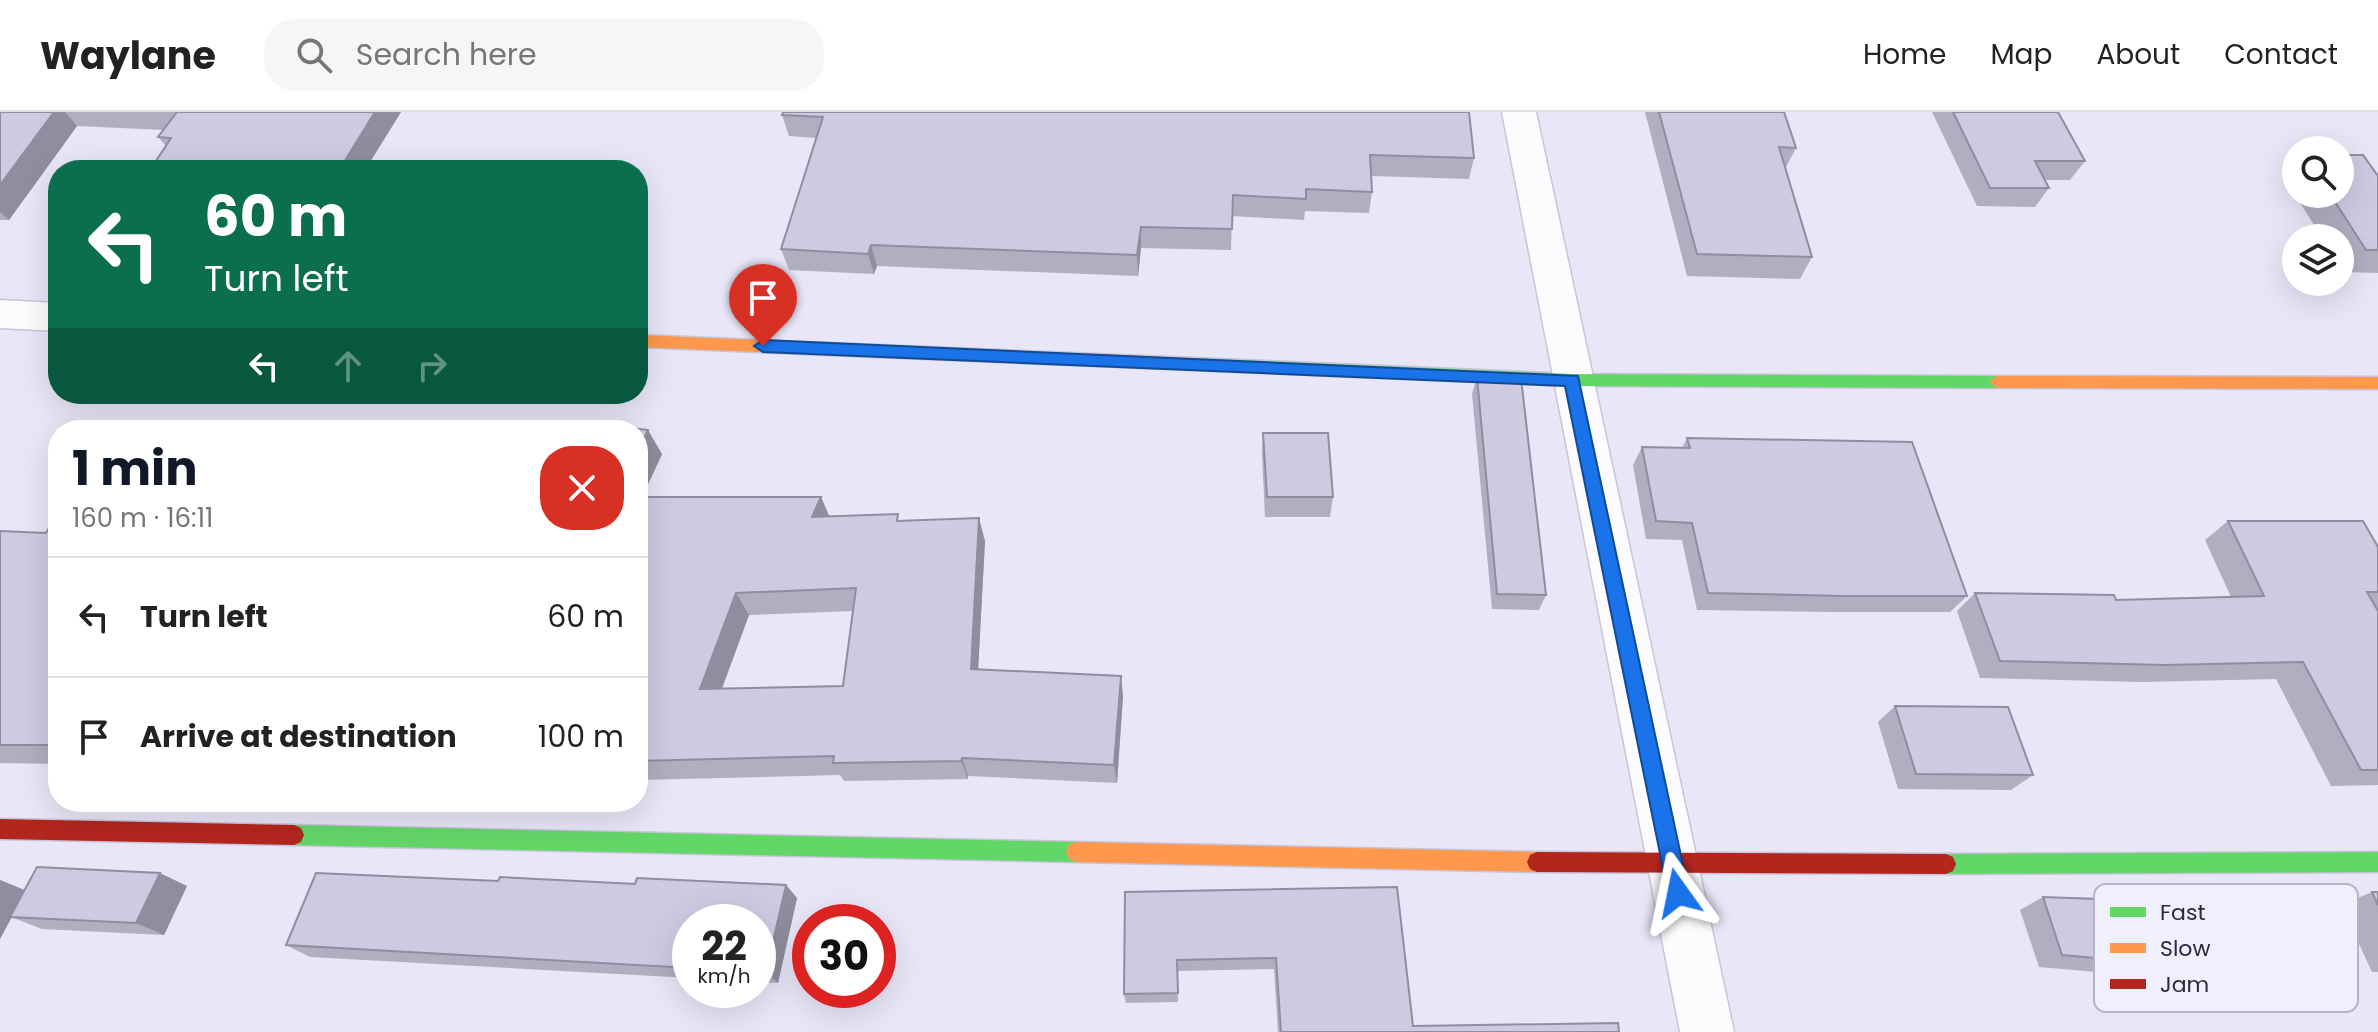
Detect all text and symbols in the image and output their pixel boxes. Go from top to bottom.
search box [264,19,824,91]
text: Waylane [40,29,216,82]
icon: search [292,33,336,77]
text: Search here [356,33,537,76]
text: Home [1863,35,1946,74]
text: Map [1990,35,2052,74]
text: About [2096,35,2180,74]
text: Contact [2224,35,2338,74]
map controls [2282,136,2354,296]
button: search [2282,136,2354,208]
text: 60 m [204,177,347,256]
icon: left [72,192,176,296]
button: layers [2282,224,2354,296]
text: Turn left [204,253,349,304]
pin [729,264,797,346]
icon: arrive [741,276,785,320]
icon: left [242,344,286,388]
icon: ahead [326,344,370,388]
icon: right [410,344,454,388]
text: 1 min [72,435,198,502]
button: close [540,446,624,530]
text: 160 m · 16:11 [72,500,213,536]
icon: left [72,595,116,639]
text: Turn left [140,595,268,638]
text: 60 m [547,595,624,638]
icon: arrive [72,715,116,759]
text: Arrive at destination [140,715,457,758]
text: 100 m [538,715,624,758]
position arrow [1636,851,1720,935]
legend [2094,884,2358,1012]
text: Fast [2160,897,2205,928]
speed limit sign: 30 [792,904,896,1008]
text: 22 [701,918,747,974]
text: Slow [2160,933,2210,964]
text: km/h [697,962,751,990]
text: Jam [2160,969,2209,1000]

